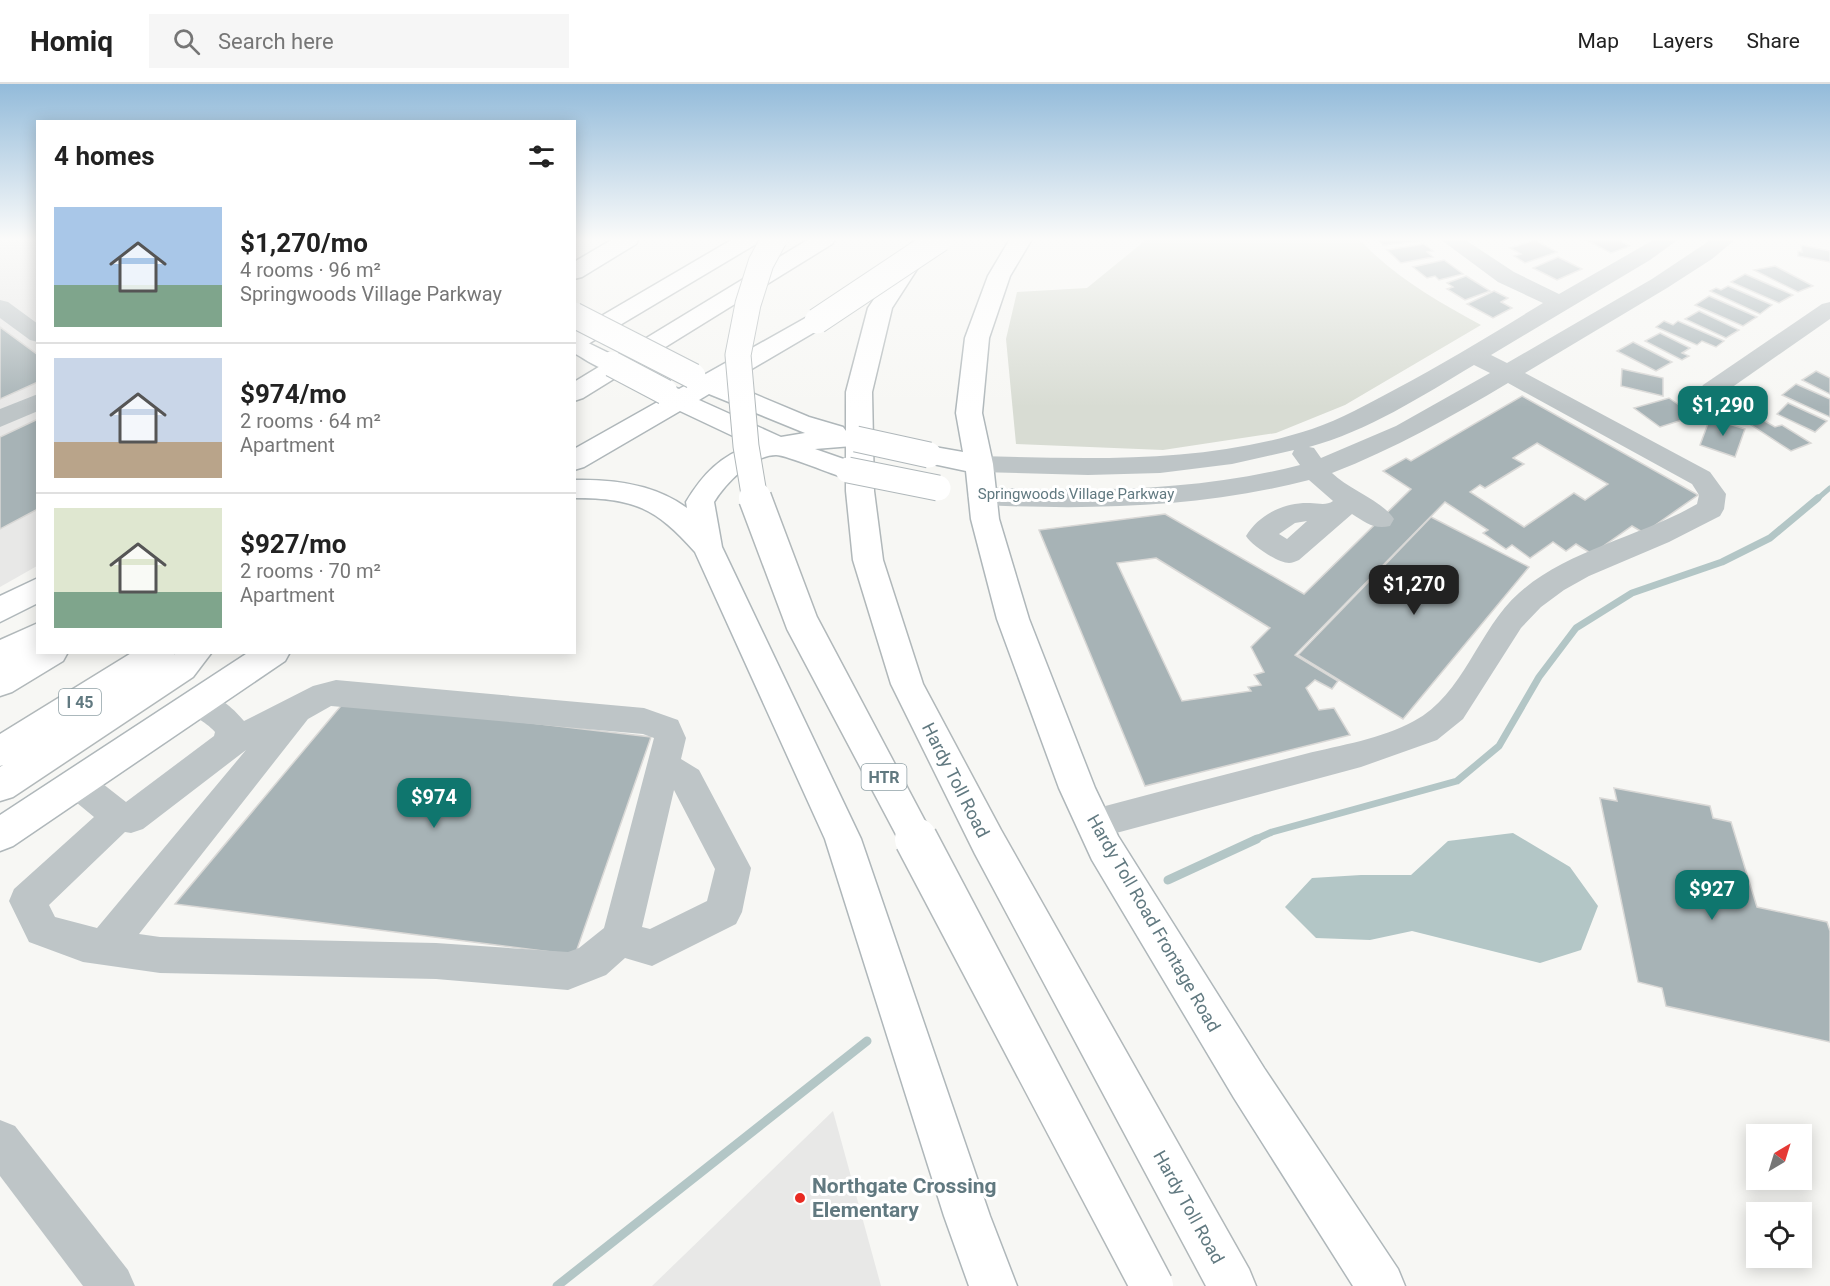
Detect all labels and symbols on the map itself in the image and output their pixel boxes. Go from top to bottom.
pin: $1,290 [1674,386,1772,437]
street label: Springwoods Village Parkway [978,485,1174,503]
pin: $1,270 [1365,565,1463,616]
road number: I 45 [59,689,101,715]
street label: Hardy Toll Road [918,719,994,841]
road number: HTR [862,764,906,790]
pin: $974 [398,778,470,829]
street label: Hardy Toll Road Frontage Road [1083,811,1225,1035]
pin: $927 [1676,870,1748,921]
north arrow [1746,1124,1812,1190]
street label: Hardy Toll Road [1149,1147,1229,1267]
place label: Northgate Crossing Elementary [812,1174,997,1222]
marker: Northgate Crossing Elementary [793,1191,807,1205]

